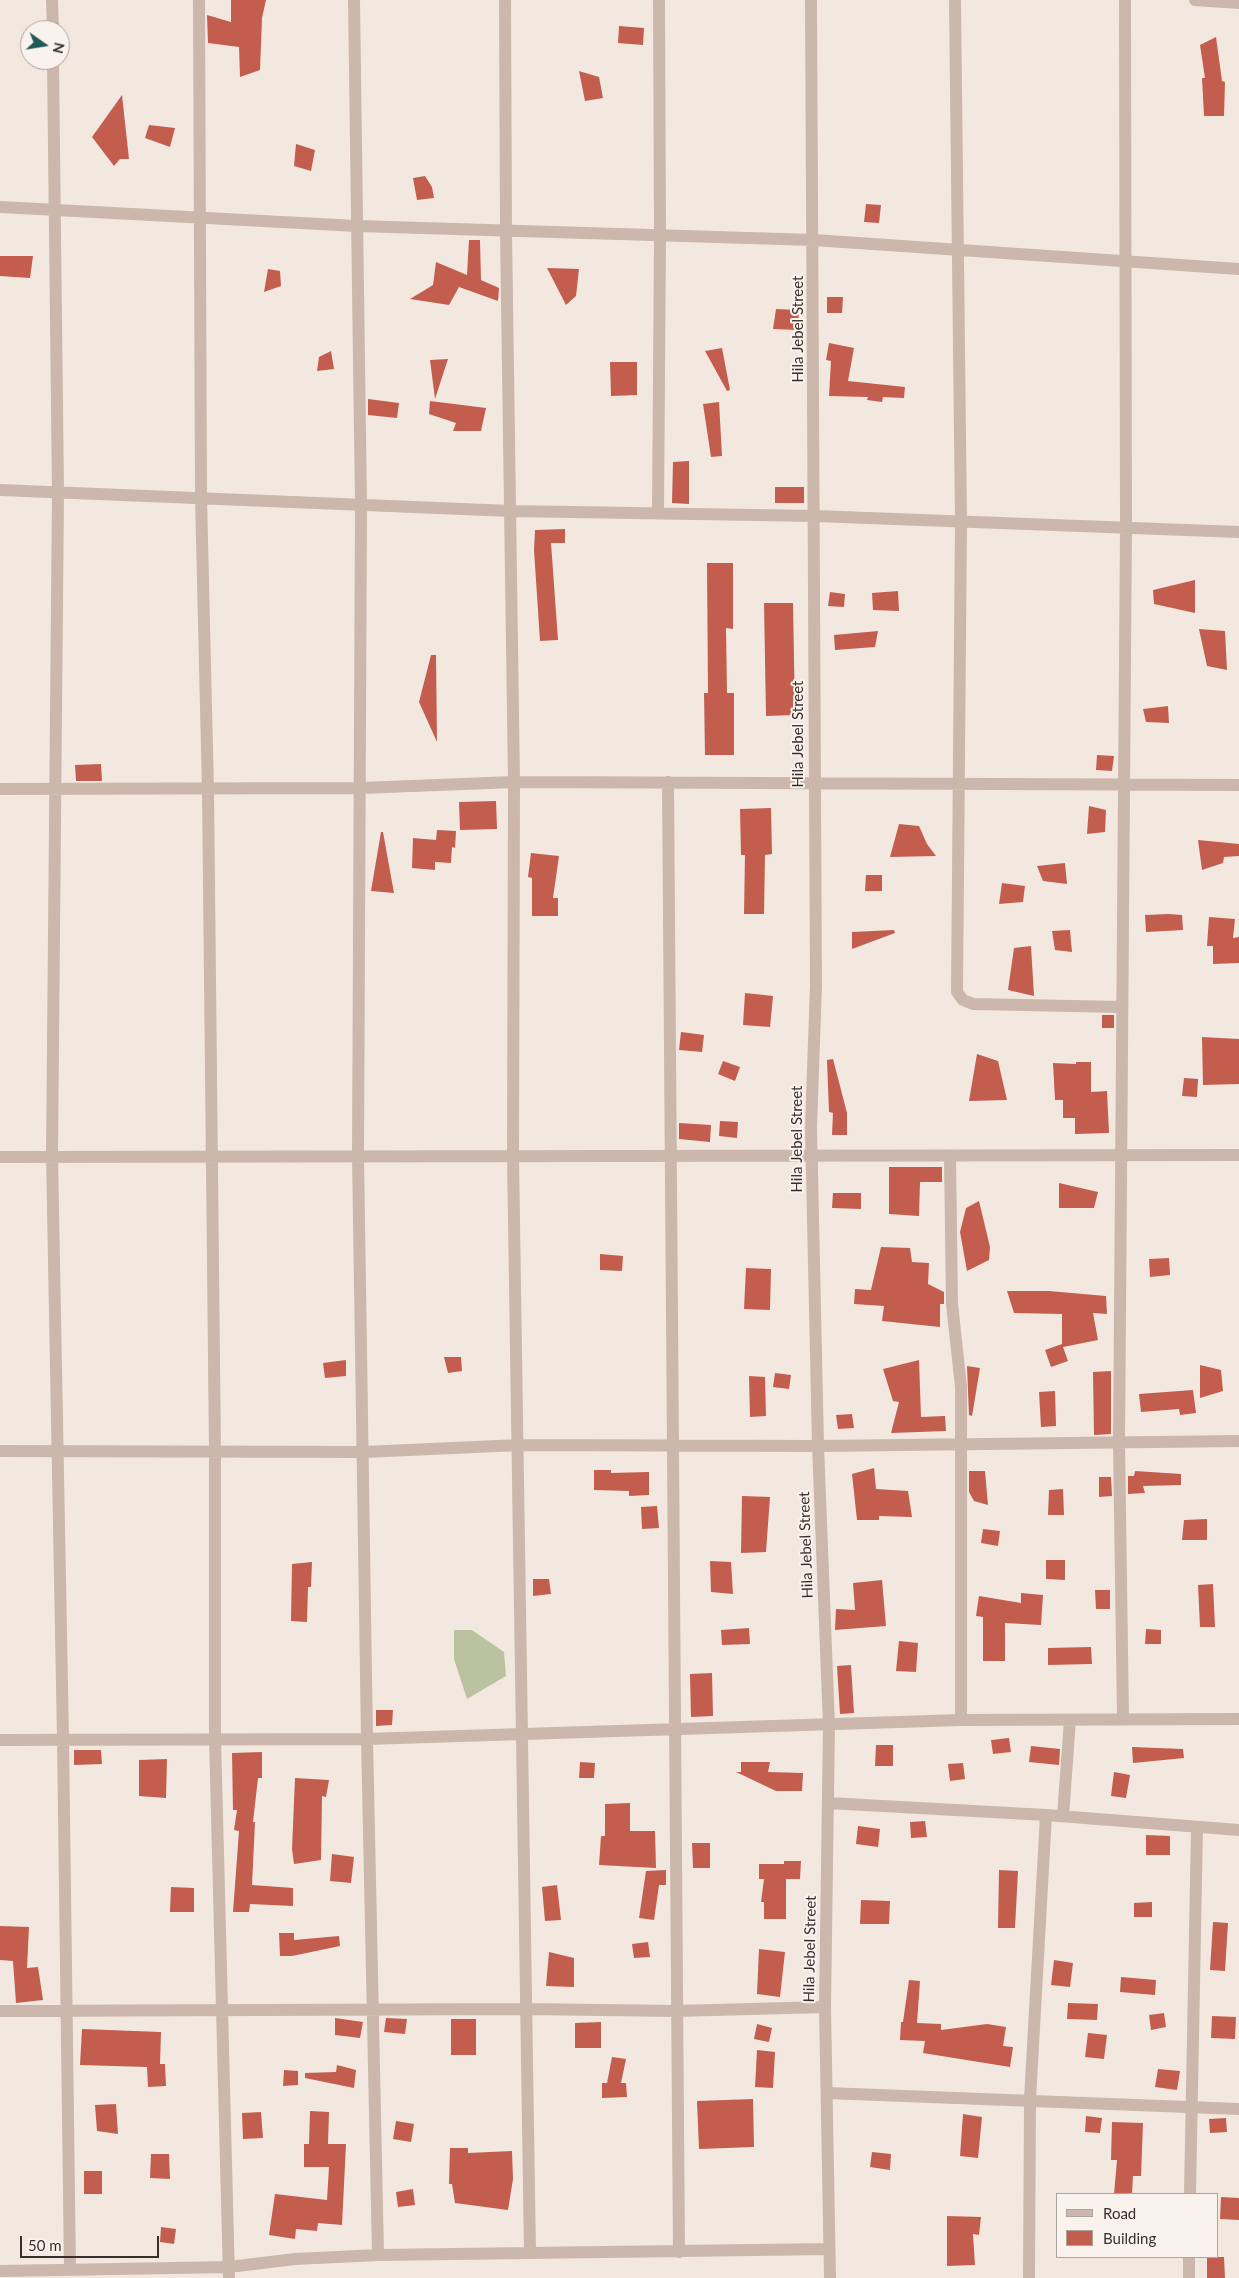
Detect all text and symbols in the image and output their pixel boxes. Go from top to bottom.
north arrow [20,20,70,70]
text: N [50,41,69,55]
street label: Hila Jebel Street [789,276,807,382]
street label: Hila Jebel Street [789,681,807,787]
street label: Hila Jebel Street [788,1086,806,1192]
street label: Hila Jebel Street [795,1491,817,1599]
street label: Hila Jebel Street [800,1895,820,2003]
legend [1056,2193,1219,2258]
text: Road [1103,2204,1136,2222]
scale bar [22,2226,161,2258]
text: Building [1103,2229,1156,2247]
text: 50 m [28,2236,62,2254]

